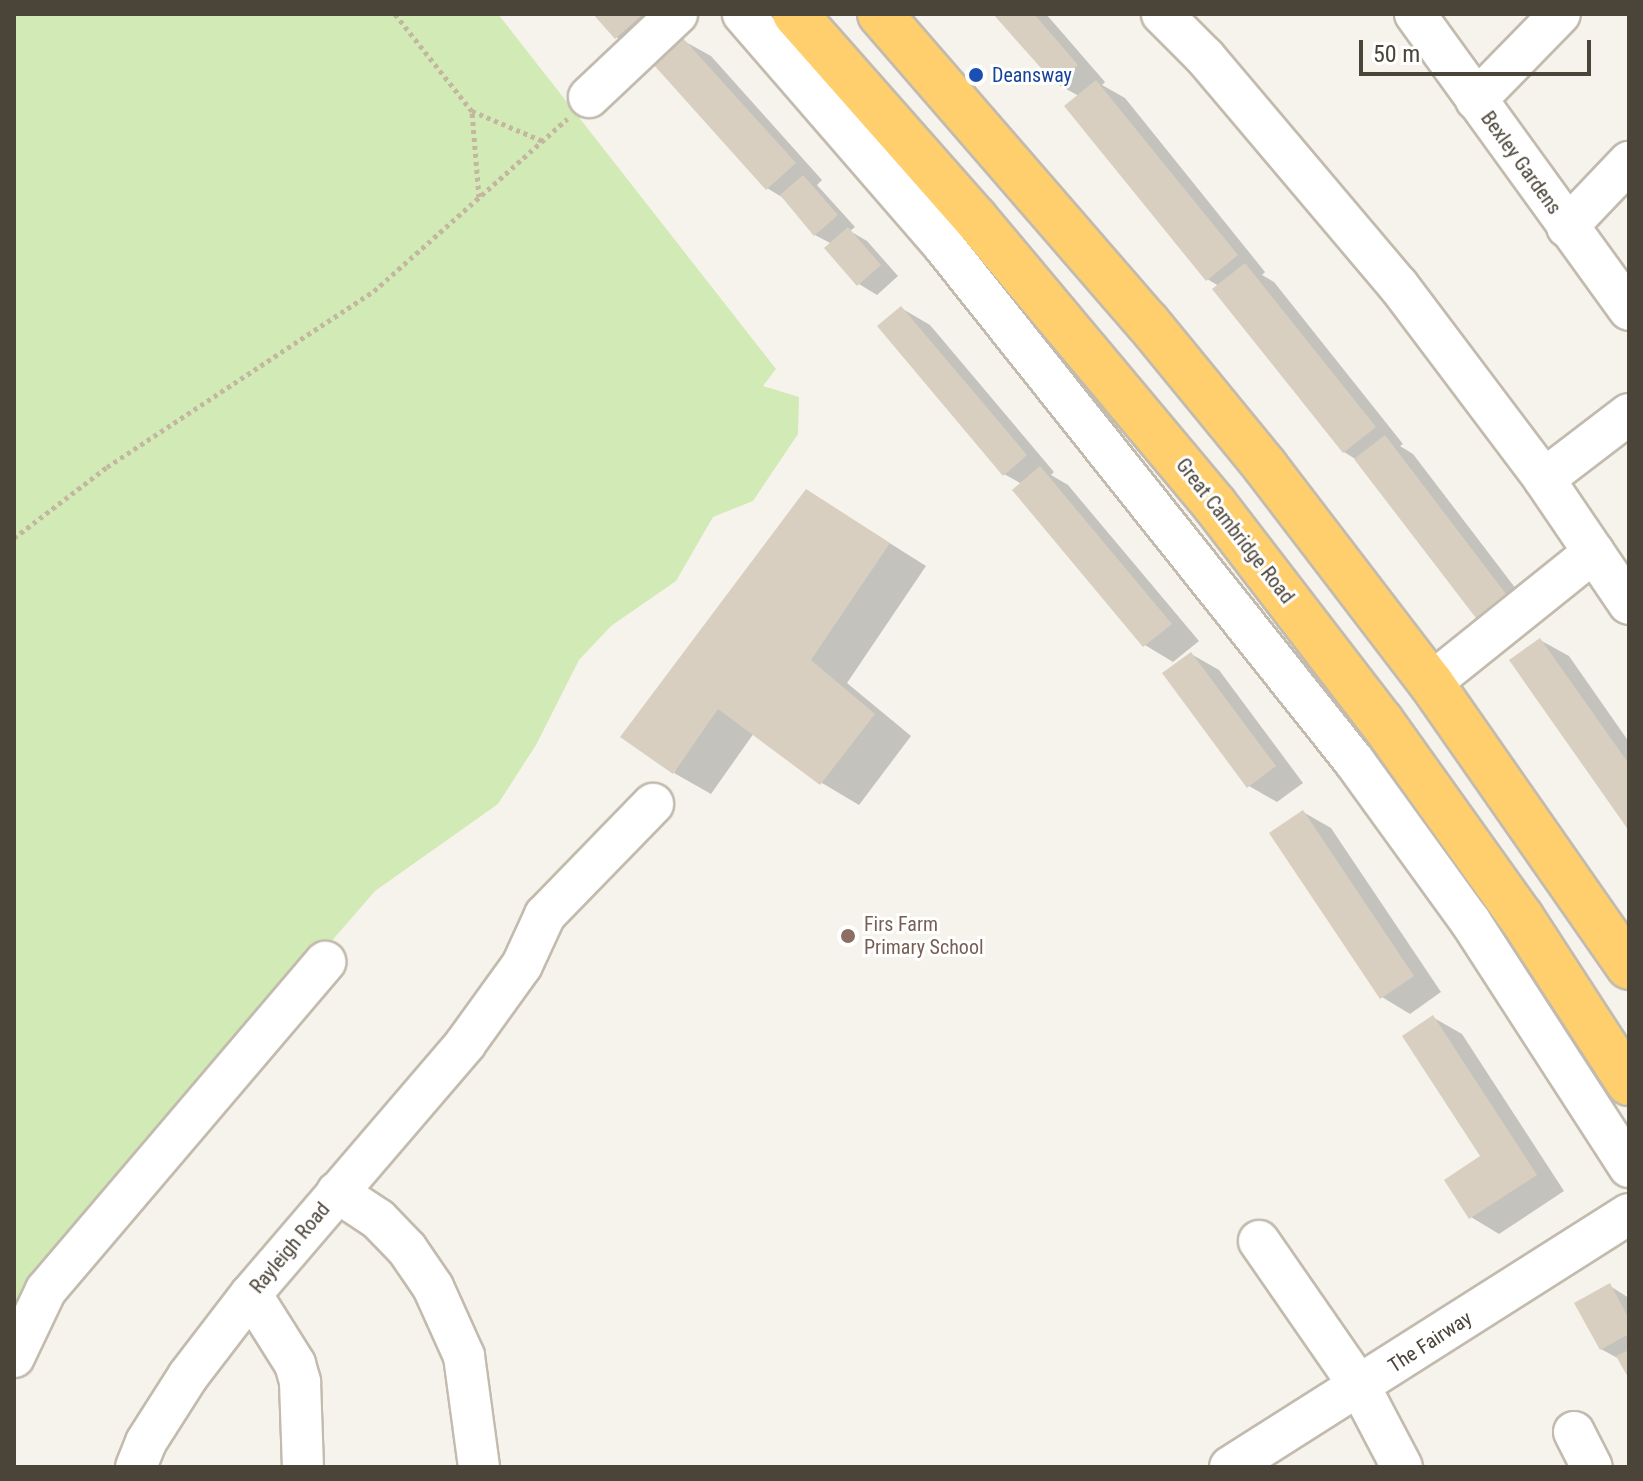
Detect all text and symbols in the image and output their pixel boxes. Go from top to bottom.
scale bar [1363,24,1595,74]
text: 50 m [1373,40,1420,68]
place label: Deansway [992,63,1072,87]
marker: Deansway [967,66,985,84]
street label: Bexley Gardens [1476,107,1566,219]
street label: Great Cambridge Road [1171,454,1299,608]
place label: Firs Farm Primary School [864,912,984,959]
marker: Firs Farm Primary School [839,927,857,945]
street label: Rayleigh Road [245,1198,335,1298]
street label: The Fairway [1384,1306,1476,1378]

